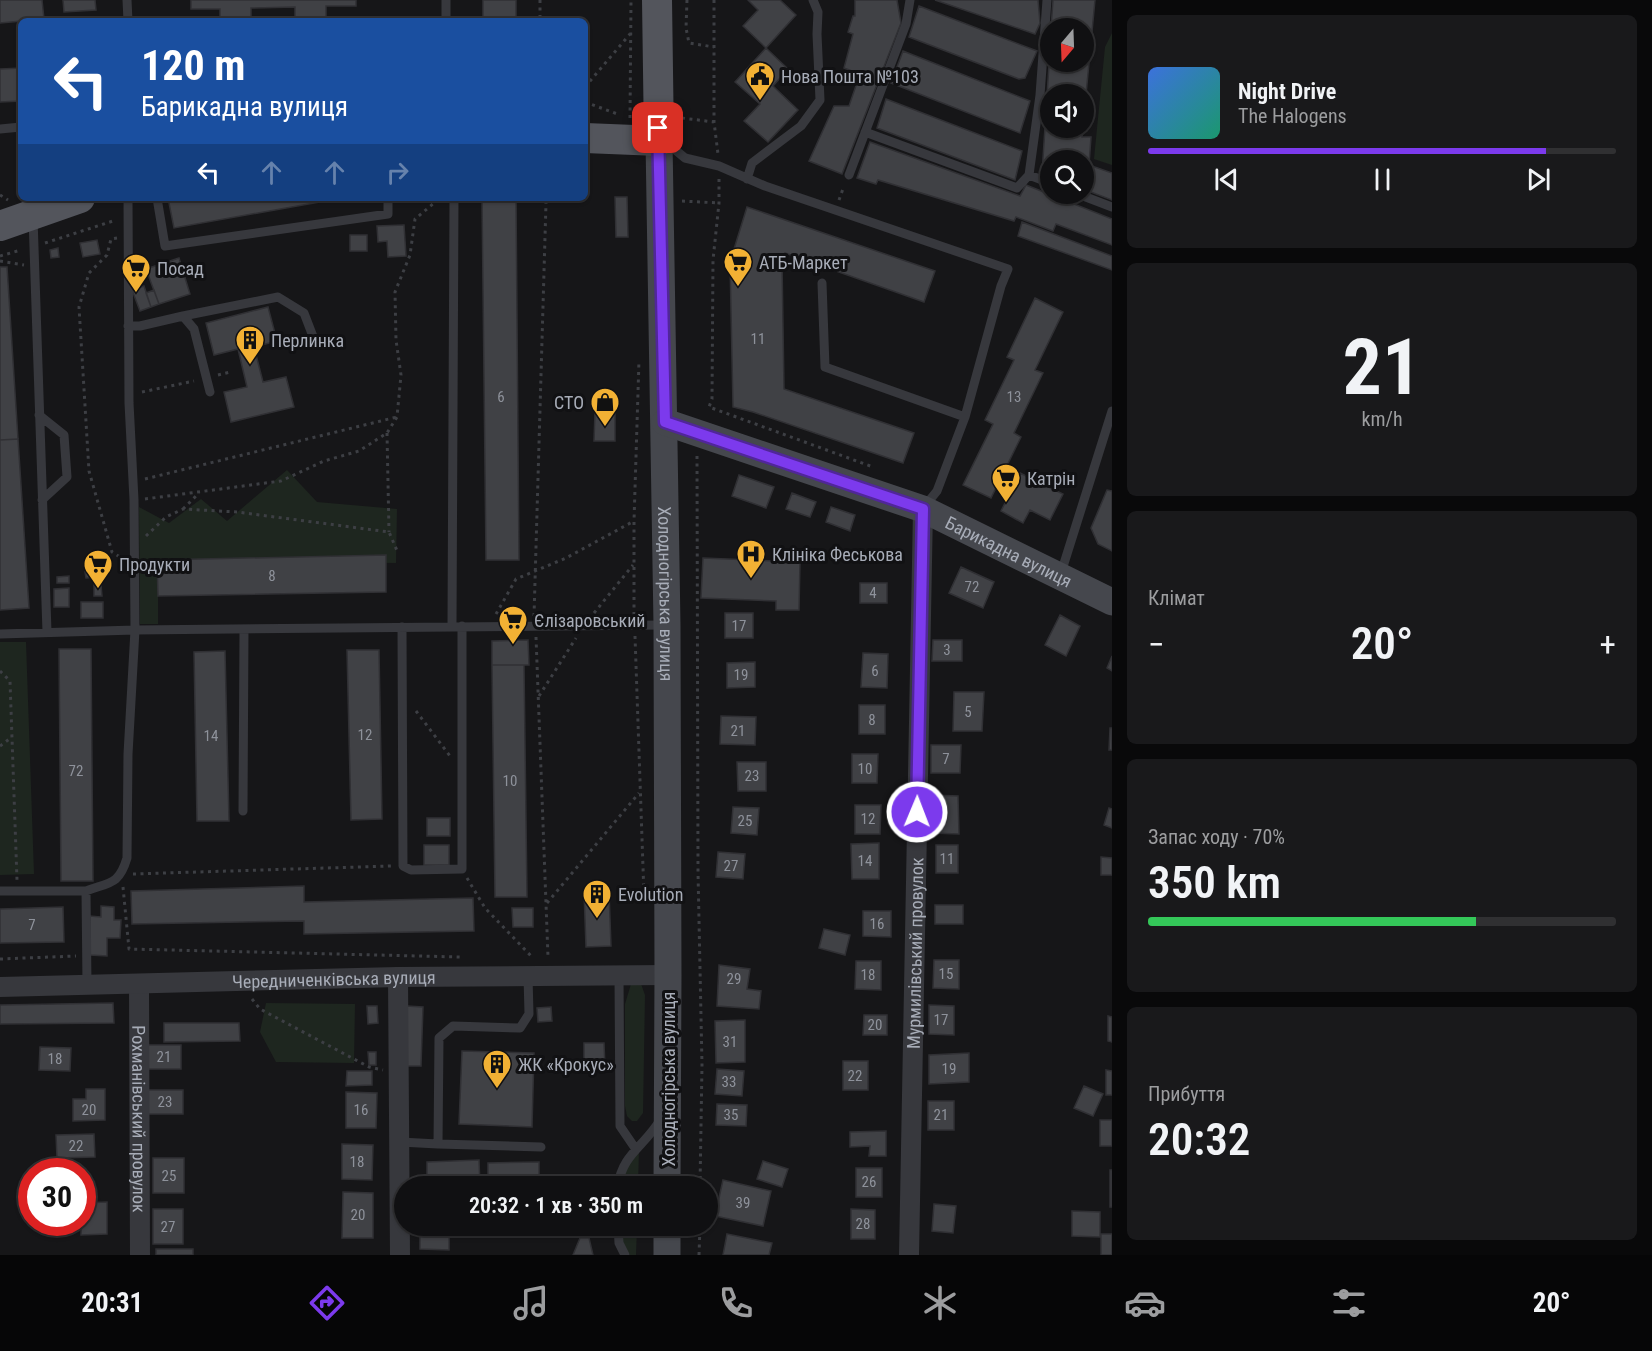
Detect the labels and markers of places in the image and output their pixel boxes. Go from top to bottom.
public building icon: Нова Пошта №103 [744,60,776,102]
place label: Нова Пошта №103 [781,66,919,87]
pin [632,102,683,153]
supermarket icon: АТБ-Маркет [722,246,754,288]
supermarket icon: Посад [120,252,152,294]
place label: АТБ-Маркет [759,252,848,273]
place label: Посад [157,258,204,279]
building icon: Перлинка [234,324,266,366]
place label: Перлинка [271,330,344,351]
shop icon: СТО [589,386,621,428]
place label: СТО [554,392,584,413]
supermarket icon: Катрін [990,462,1022,504]
place label: Катрін [1027,468,1075,489]
hospital icon: Клініка Феськова [735,538,767,580]
place label: Клініка Феськова [772,544,903,565]
supermarket icon: Продукти [82,548,114,590]
place label: Продукти [119,554,190,575]
supermarket icon: Єлізаровський [497,604,529,646]
place label: Єлізаровський [534,610,646,631]
building icon: Evolution [581,878,613,920]
place label: Evolution [618,884,683,905]
building icon: ЖК «Крокус» [481,1048,513,1090]
place label: ЖК «Крокус» [518,1054,614,1075]

